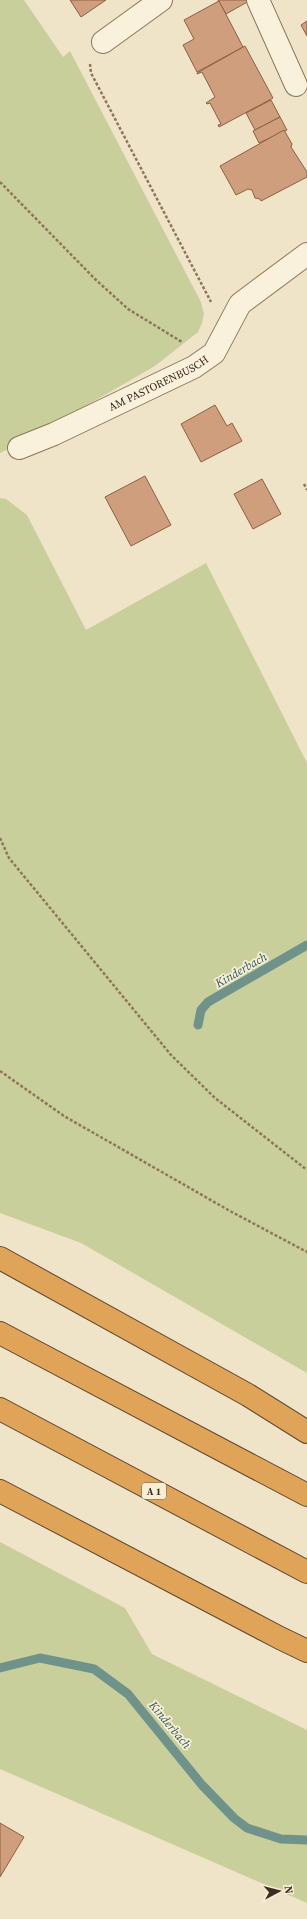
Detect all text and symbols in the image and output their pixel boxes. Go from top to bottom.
street label: AM PASTORENBUSCH [106,351,212,414]
water label: Kinderbach [211,949,270,992]
road number: A 1 [142,1483,166,1499]
water label: Kinderbach [145,1697,195,1752]
north arrow [259,1871,299,1911]
text: N [280,1885,296,1895]

